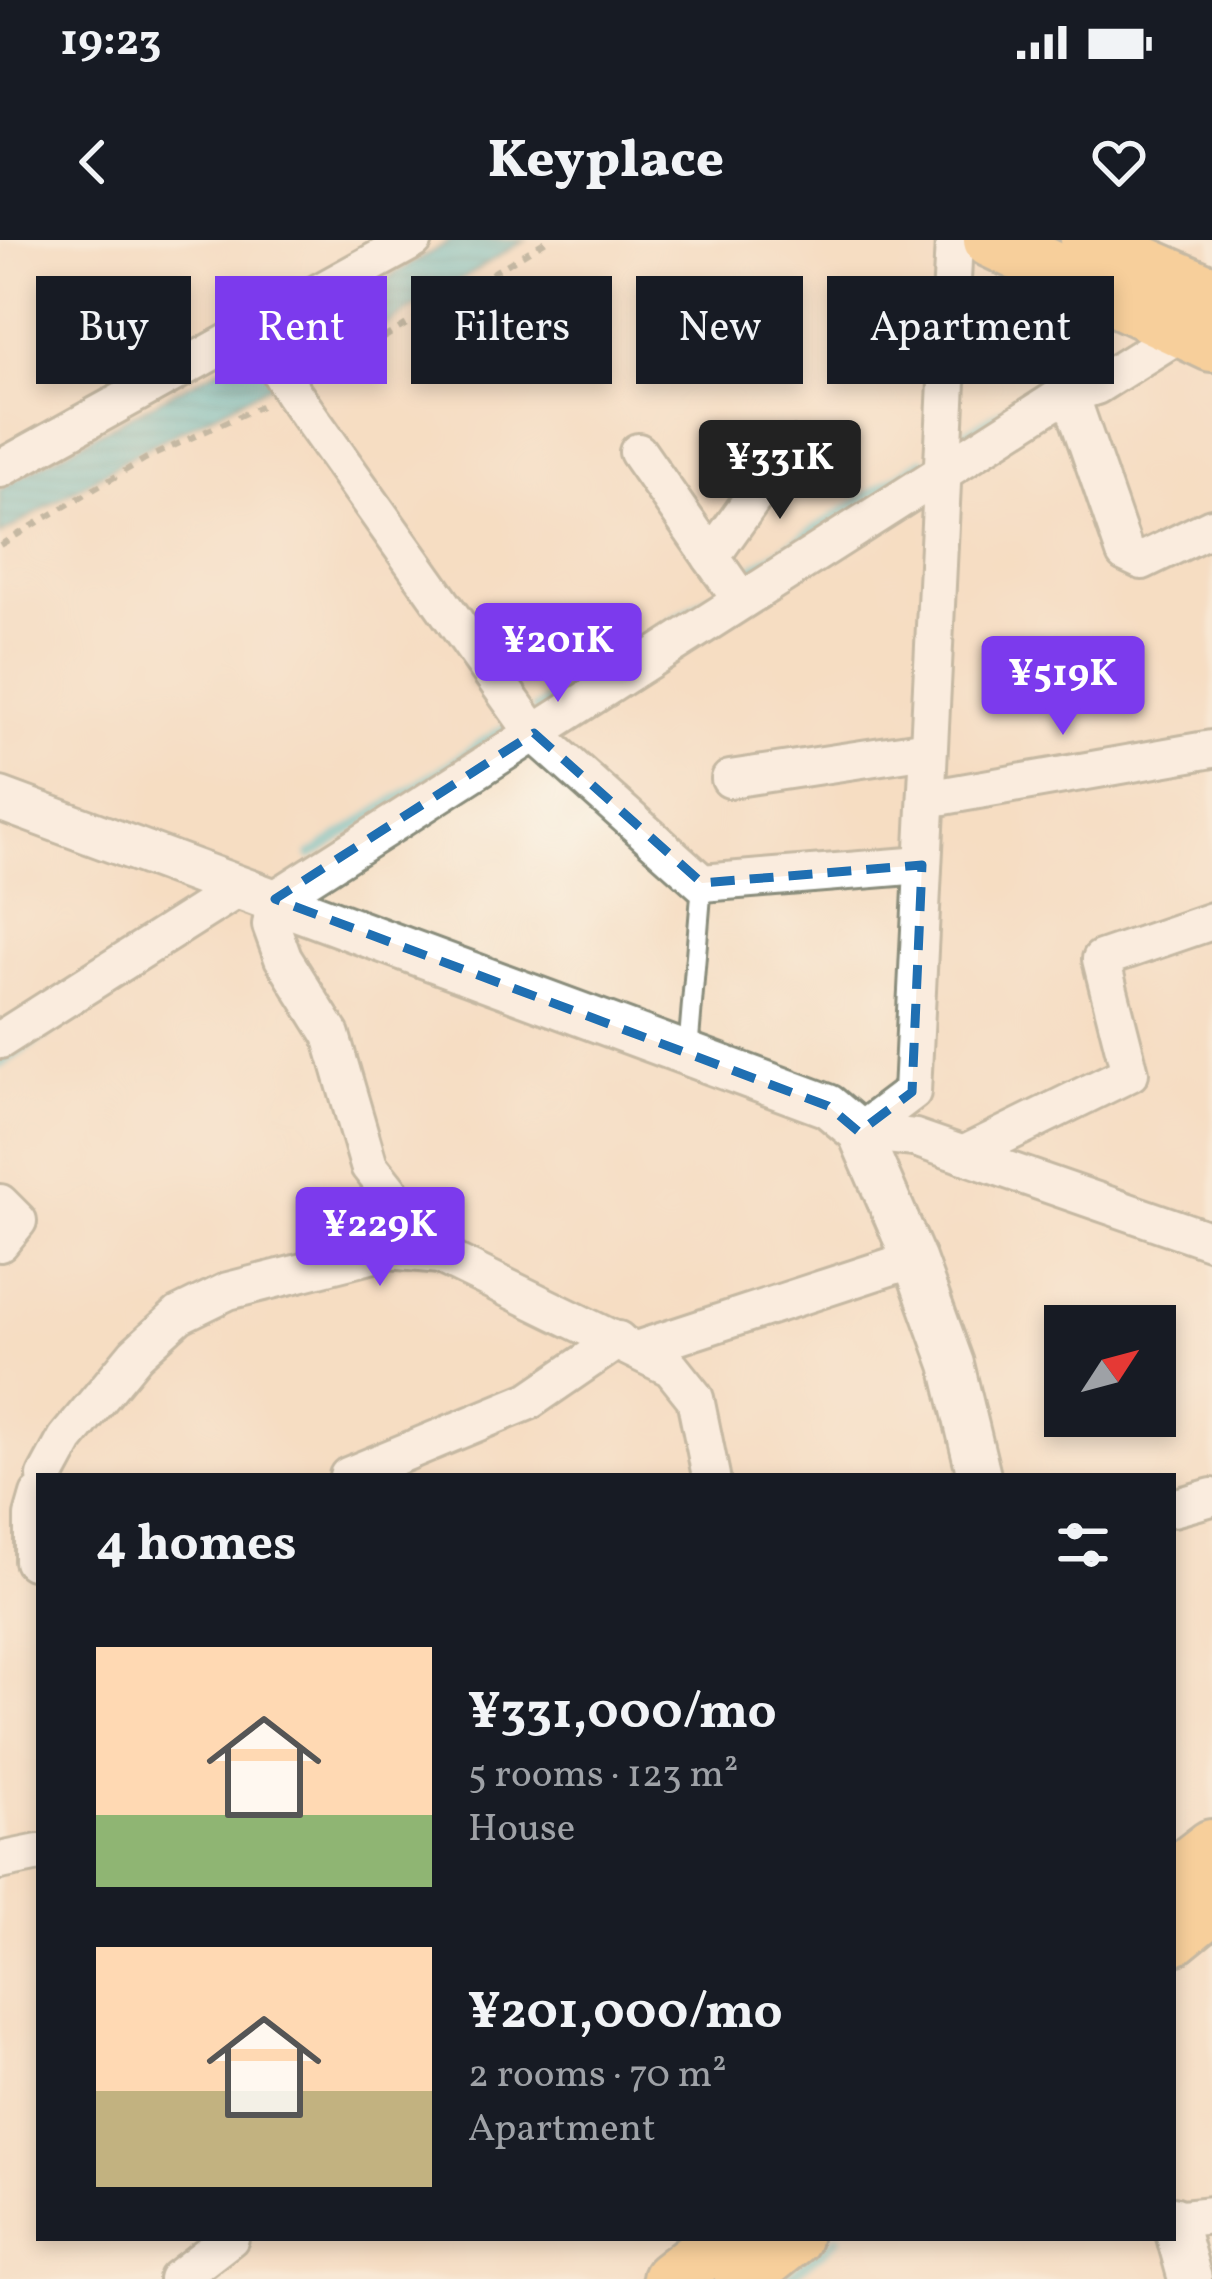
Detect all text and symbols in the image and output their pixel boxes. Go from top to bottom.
text: 19:23 [60,11,161,74]
text: Keyplace [488,125,724,200]
icon: back [60,129,126,195]
icon: heart [1086,129,1152,195]
chip: Buy [36,276,191,384]
chip: Rent [215,276,387,384]
chip: Filters [411,276,612,384]
chip: New [636,276,803,384]
chip: Apartment [827,276,1114,384]
pin: ¥331K [696,420,864,522]
text: ¥331K [726,432,834,486]
pin: ¥201K [474,603,642,705]
text: ¥201K [502,615,614,669]
pin: ¥519K [979,636,1147,738]
text: ¥519K [1009,648,1117,702]
pin: ¥229K [296,1187,464,1289]
text: ¥229K [323,1199,437,1253]
north arrow [1044,1305,1176,1437]
map controls [1044,1305,1176,1437]
text: 4 homes [96,1510,297,1581]
icon: filters [1050,1512,1116,1578]
text: ¥331,000/mo [468,1678,777,1749]
icon: home [192,1695,336,1839]
text: 5 rooms · 123 m² [468,1749,739,1803]
text: House [468,1803,575,1857]
text: ¥201,000/mo [468,1978,783,2049]
icon: home [192,1995,336,2139]
text: 2 rooms · 70 m² [468,2049,727,2103]
text: Apartment [468,2103,656,2157]

